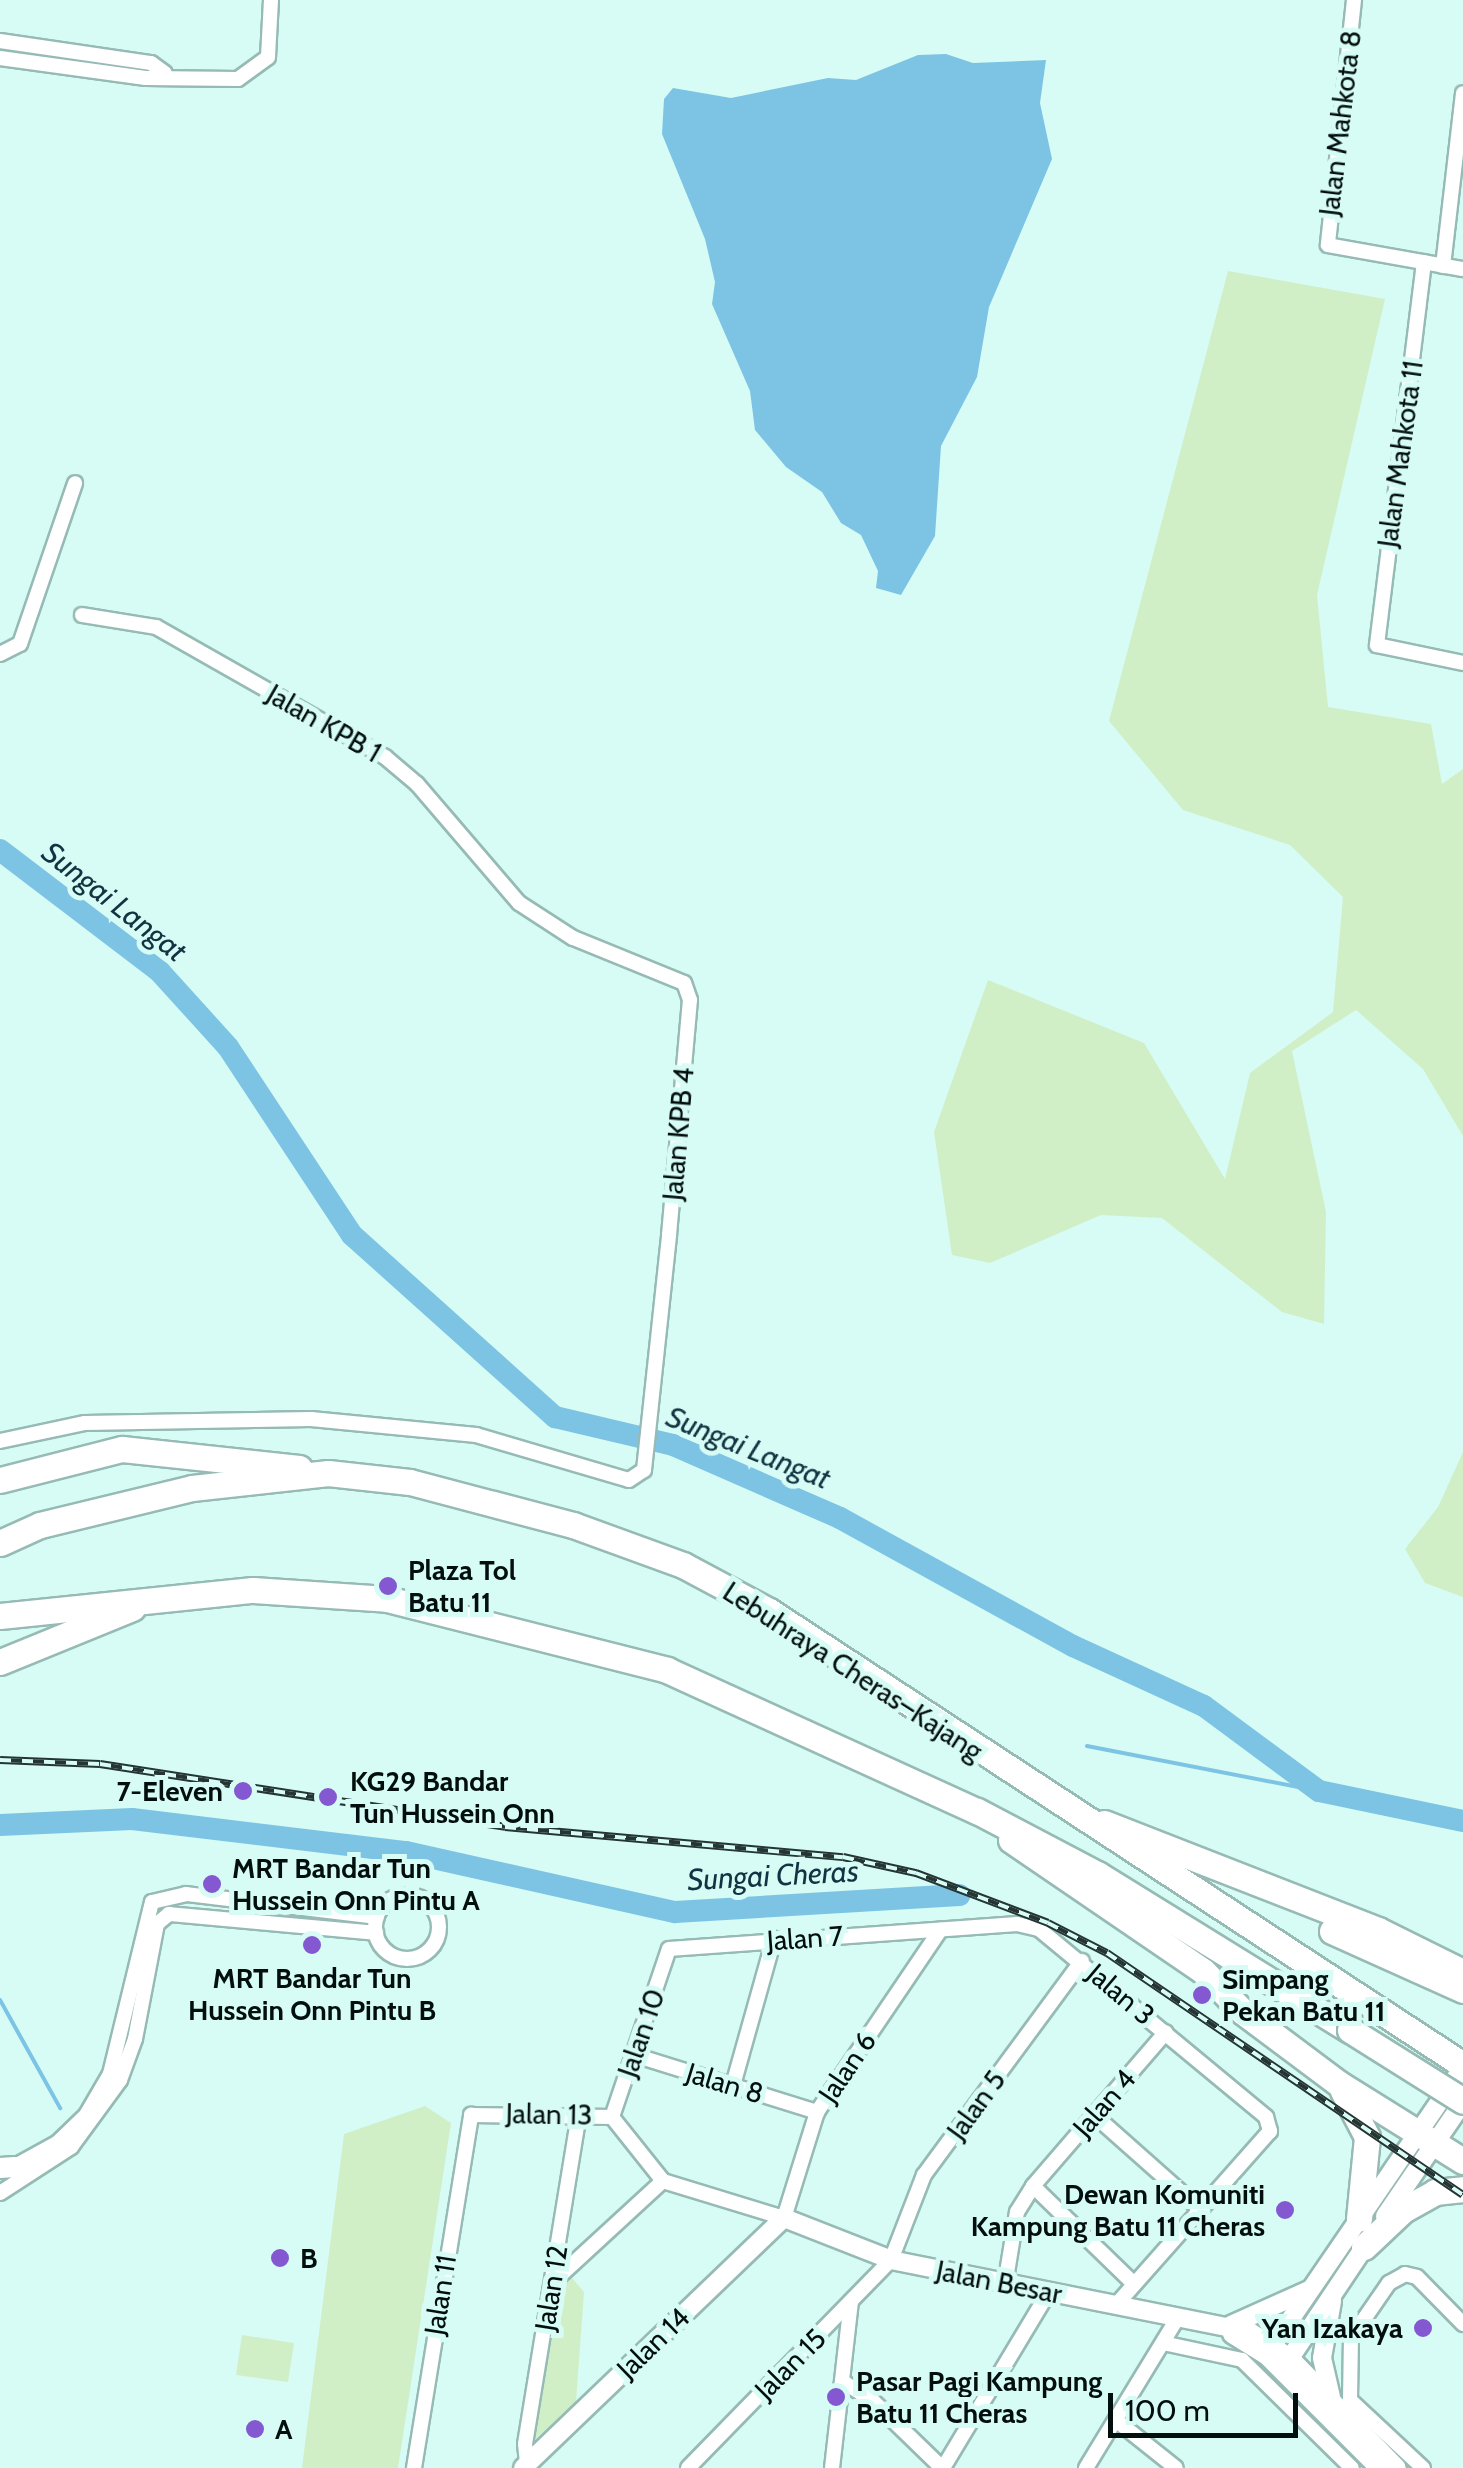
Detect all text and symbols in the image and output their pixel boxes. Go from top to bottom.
street label: Jalan Mahkota 8 [1312,28,1368,218]
street label: Jalan Mahkota 11 [1370,359,1430,549]
street label: Jalan KPB 1 [261,677,387,769]
water label: Sungai Langat [35,834,193,970]
street label: Jalan KPB 4 [655,1066,701,1202]
water label: Sungai Langat [661,1399,835,1497]
place label: Plaza Tol Batu 11 [408,1553,516,1619]
street label: Lebuhraya Cheras–Kajang [717,1574,989,1768]
marker: Plaza Tol Batu 11 [377,1575,399,1597]
place label: KG29 Bandar Tun Hussein Onn [350,1764,555,1830]
place label: 7-Eleven [117,1774,223,1808]
marker: 7-Eleven [232,1780,254,1802]
marker: KG29 Bandar Tun Hussein Onn [315,1784,341,1810]
place label: MRT Bandar Tun Hussein Onn Pintu A [232,1851,480,1917]
water label: Sungai Cheras [686,1854,860,1898]
marker: MRT Bandar Tun Hussein Onn Pintu A [201,1873,223,1895]
street label: Jalan 7 [766,1919,844,1957]
marker: MRT Bandar Tun Hussein Onn Pintu B [301,1934,323,1956]
street label: Jalan 3 [1081,1956,1161,2032]
place label: MRT Bandar Tun Hussein Onn Pintu B [188,1961,436,2027]
place label: Simpang Pekan Batu 11 [1222,1962,1385,2028]
marker: Simpang Pekan Batu 11 [1191,1984,1213,2006]
street label: Jalan 10 [610,1985,672,2081]
street label: Jalan 6 [811,2025,883,2109]
street label: Jalan 8 [682,2055,768,2111]
street label: Jalan 4 [1066,2062,1142,2144]
street label: Jalan 5 [940,2064,1012,2146]
street label: Jalan 13 [505,2096,593,2132]
place label: Dewan Komuniti Kampung Batu 11 Cheras [971,2177,1265,2243]
marker: Dewan Komuniti Kampung Batu 11 Cheras [1274,2199,1296,2221]
place label: B [300,2241,318,2275]
street label: Jalan 12 [528,2243,574,2333]
marker: B [269,2247,291,2269]
street label: Jalan 11 [417,2253,463,2337]
street label: Jalan Besar [933,2253,1065,2311]
street label: Jalan 14 [610,2300,696,2386]
place label: Yan Izakaya [1262,2311,1403,2345]
marker: Yan Izakaya [1412,2317,1434,2339]
street label: Jalan 15 [748,2322,832,2406]
place label: Pasar Pagi Kampung Batu 11 Cheras [856,2364,1102,2430]
scale bar [1113,2373,1303,2435]
marker: Pasar Pagi Kampung Batu 11 Cheras [825,2386,847,2408]
text: 100 m [1125,2392,1210,2429]
place label: A [275,2412,292,2446]
marker: A [244,2418,266,2440]

